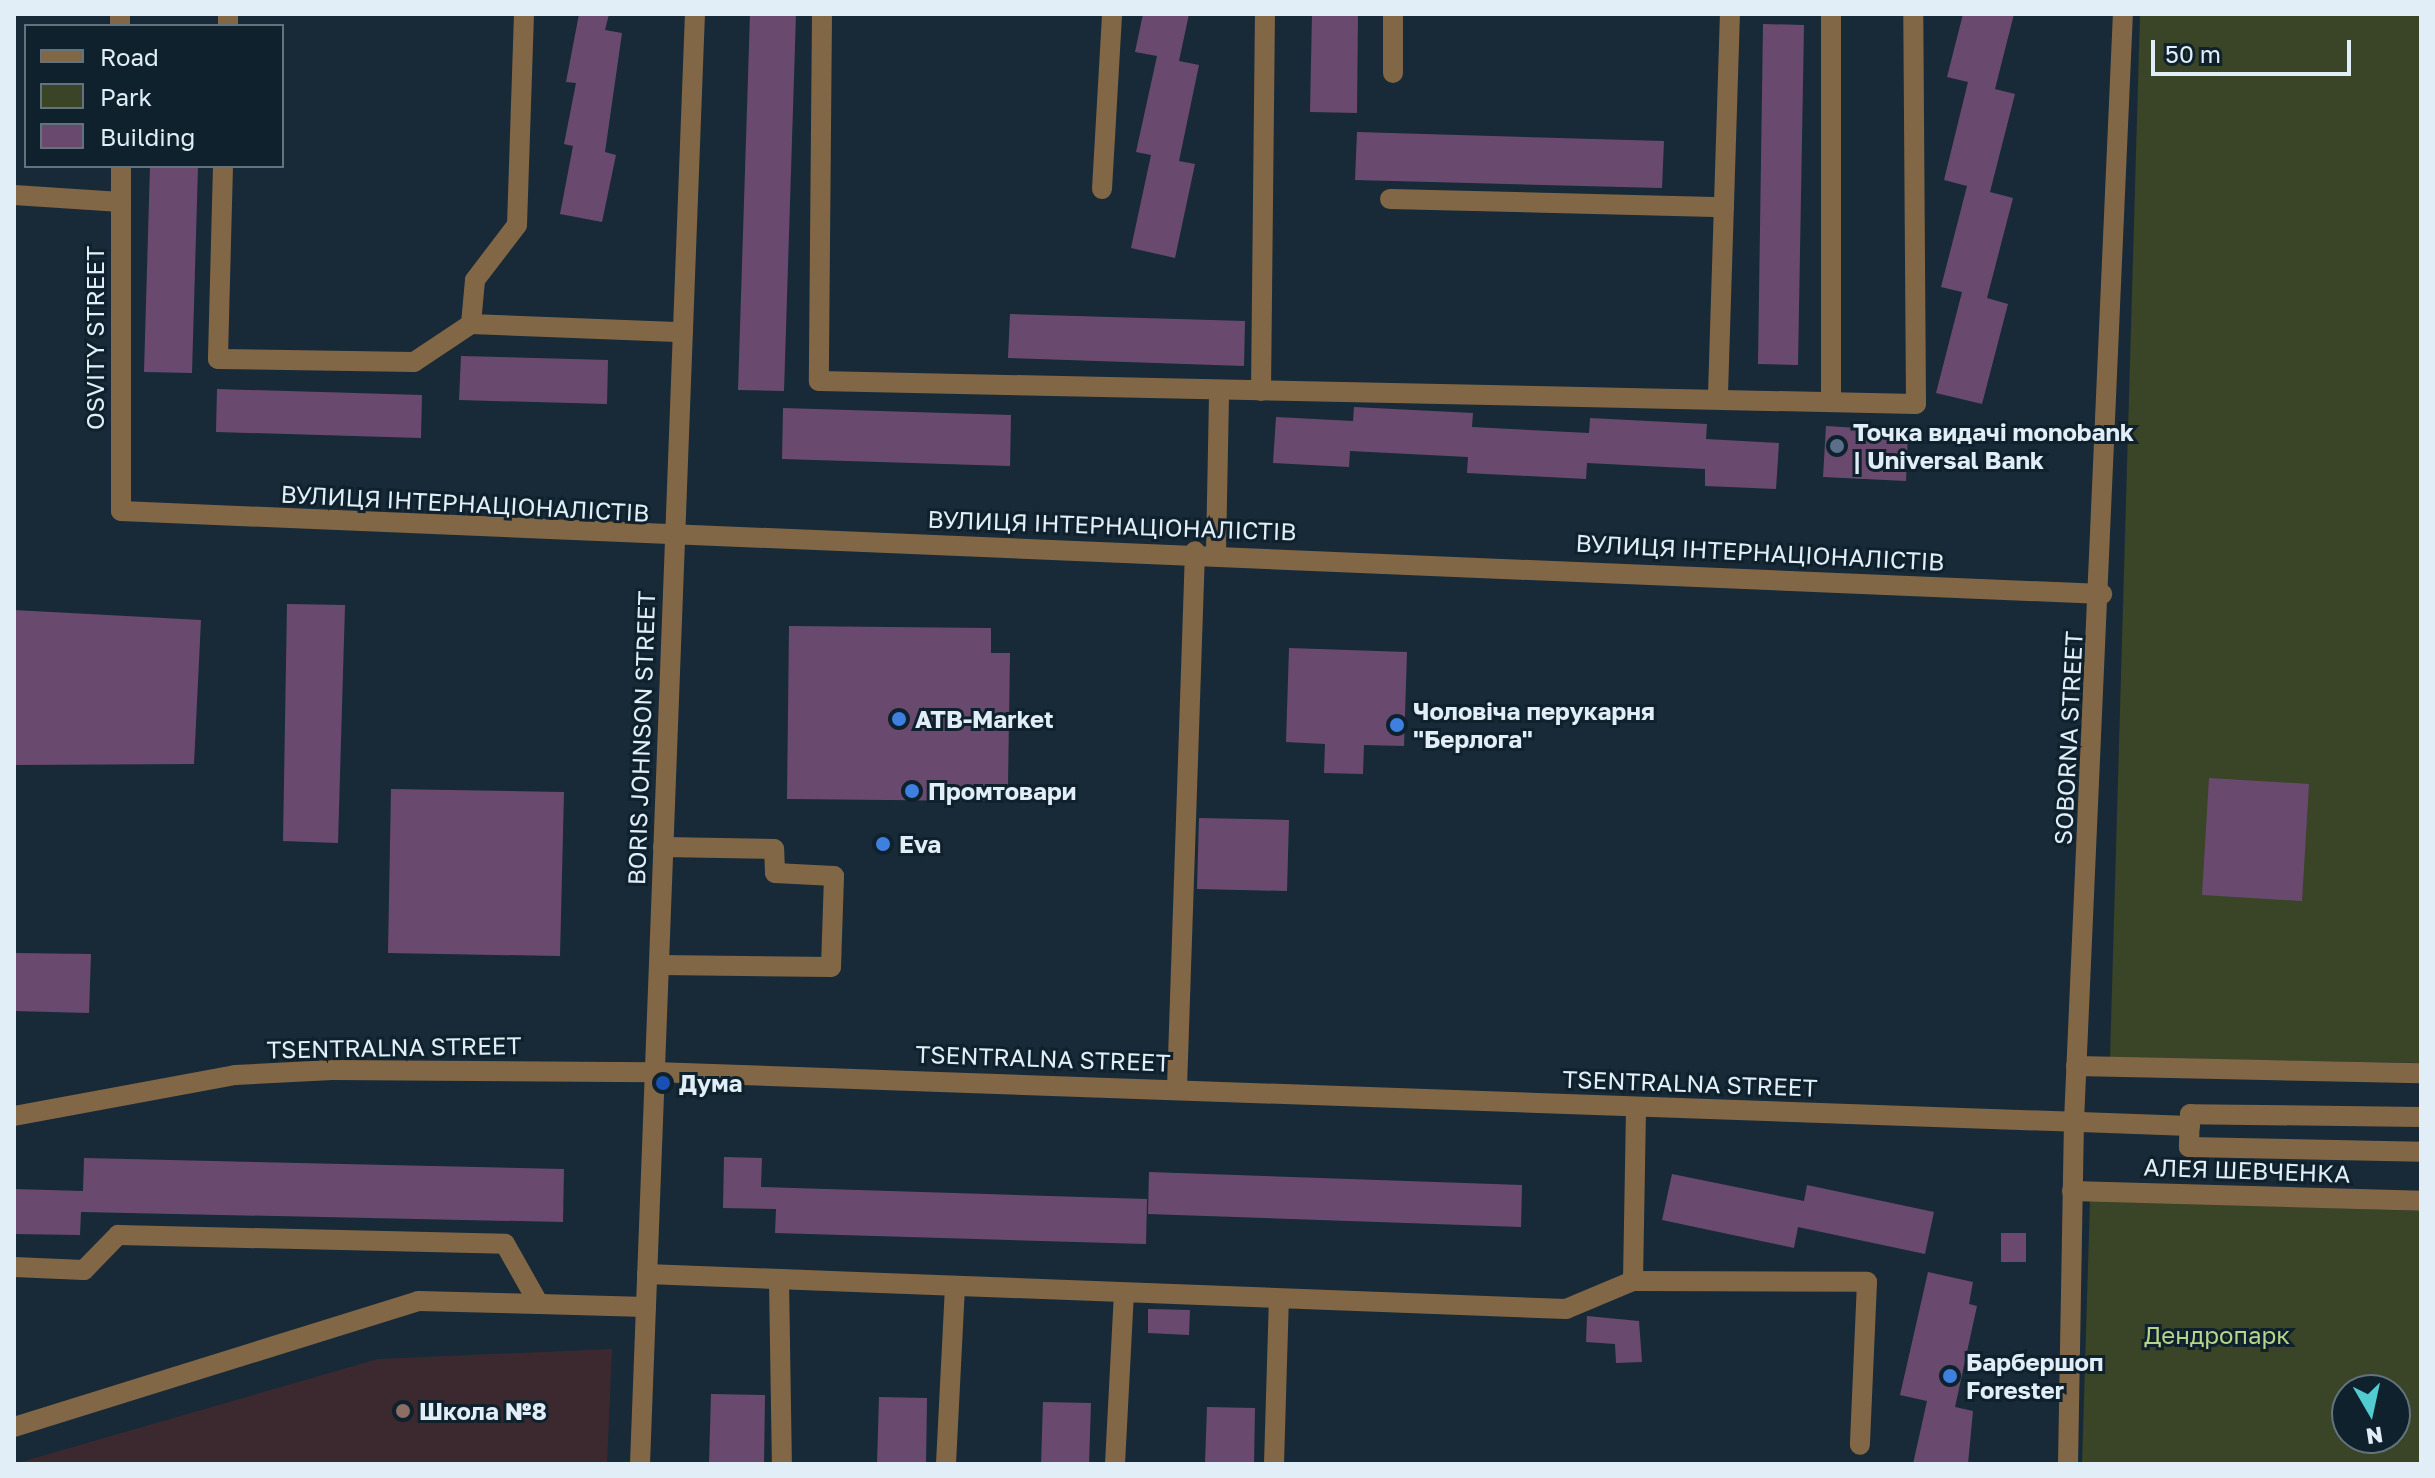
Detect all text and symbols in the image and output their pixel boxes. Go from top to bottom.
legend [24,24,284,168]
scale bar [2155,24,2355,74]
text: 50 m [2165,39,2221,68]
text: Road [100,42,159,71]
text: Park [100,82,152,111]
text: Building [100,122,195,151]
street label: OSVITY STREET [81,246,109,430]
place label: Точка видачі monobank | Universal Bank [1853,418,2134,474]
marker: Точка видачі monobank | Universal Bank [1828,437,1846,455]
street label: ВУЛИЦЯ ІНТЕРНАЦІОНАЛІСТІВ [280,479,650,527]
street label: ВУЛИЦЯ ІНТЕРНАЦІОНАЛІСТІВ [927,504,1297,546]
street label: ВУЛИЦЯ ІНТЕРНАЦІОНАЛІСТІВ [1575,528,1945,576]
street label: BORIS JOHNSON STREET [621,590,661,886]
street label: SOBORNA STREET [2048,630,2088,846]
place label: Чоловіча перукарня "Берлога" [1413,697,1655,753]
place label: ATB-Market [915,705,1054,733]
marker: ATB-Market [890,710,908,728]
marker: Чоловіча перукарня "Берлога" [1388,716,1406,734]
place label: Промтовари [928,777,1076,805]
marker: Промтовари [903,782,921,800]
place label: Eva [899,830,941,858]
marker: Eva [874,835,892,853]
street label: TSENTRALNA STREET [266,1030,522,1064]
street label: TSENTRALNA STREET [915,1039,1171,1077]
street label: TSENTRALNA STREET [1562,1064,1818,1102]
place label: Дума [679,1069,742,1097]
marker: Дума [654,1074,672,1092]
street label: АЛЕЯ ШЕВЧЕНКА [2143,1152,2351,1188]
park label: Дендропарк [2144,1321,2290,1349]
place label: Барбершоп Forester [1966,1348,2103,1404]
marker: Барбершоп Forester [1941,1367,1959,1385]
north arrow [2331,1374,2411,1454]
place label: Школа №8 [419,1397,547,1425]
marker: Школа №8 [394,1402,412,1420]
text: N [2364,1422,2385,1451]

